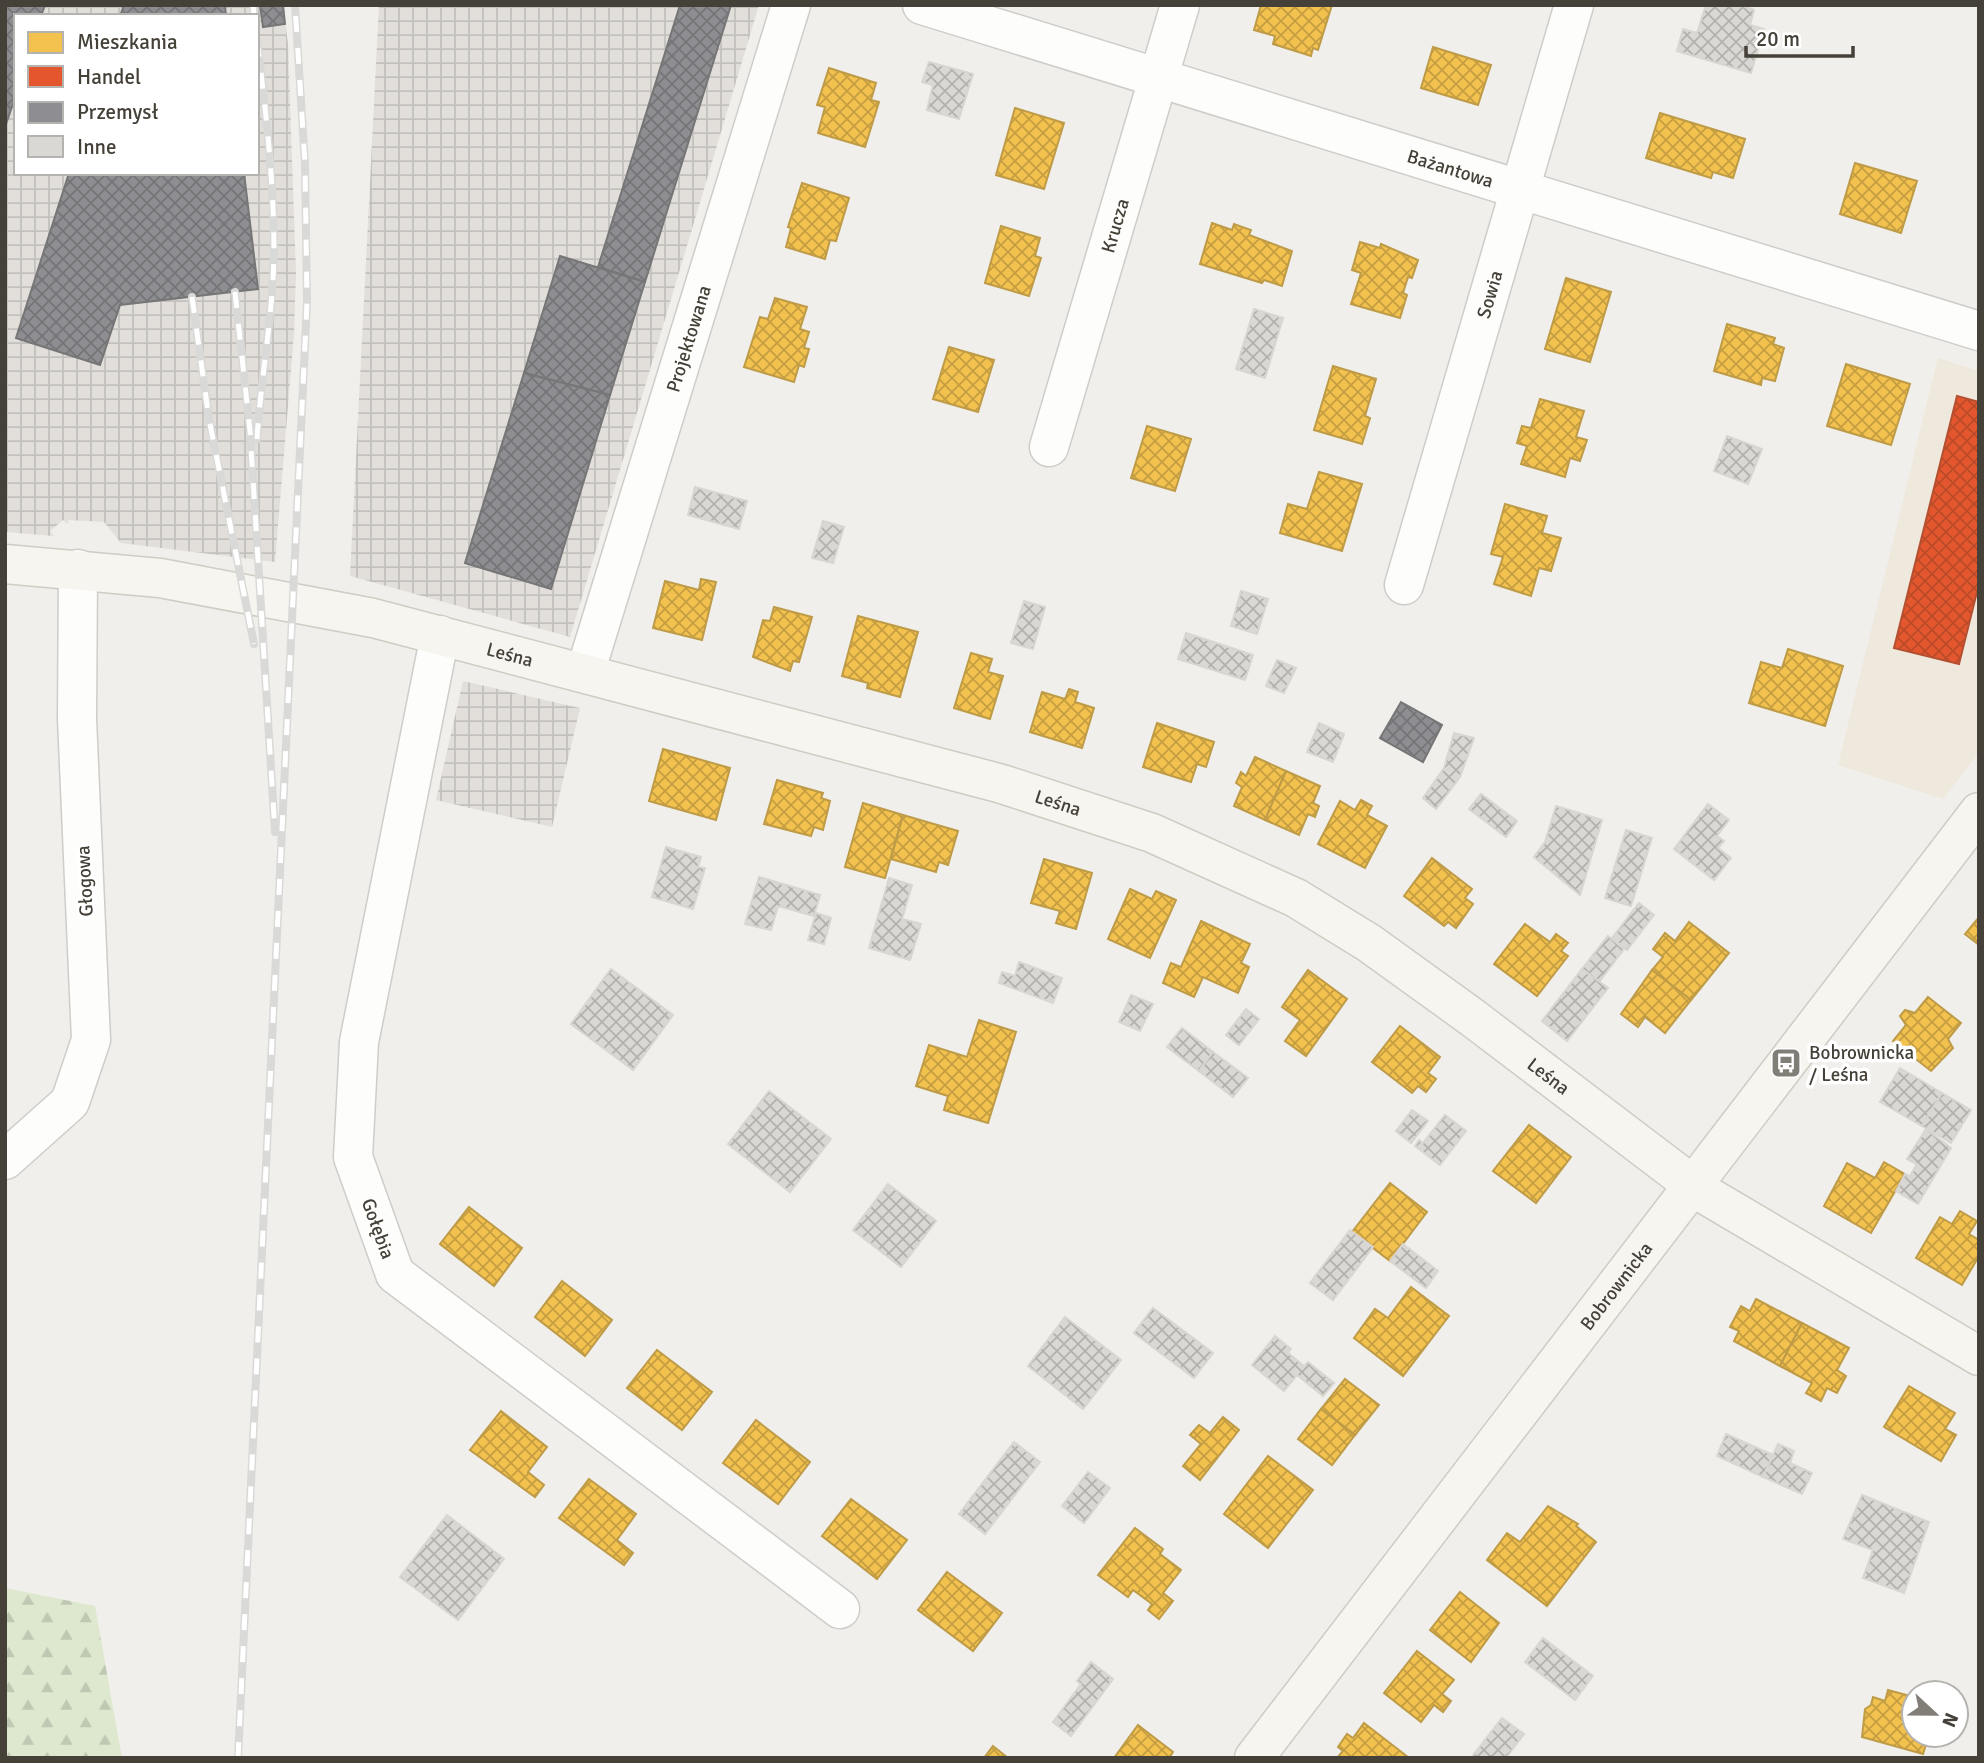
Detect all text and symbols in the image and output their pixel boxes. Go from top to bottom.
legend [14,14,259,175]
scale bar [1746,14,1853,58]
text: 20 m [1756,26,1800,52]
text: Mieszkania [77,29,178,55]
text: Handel [77,64,141,90]
text: Przemysł [77,99,158,125]
text: Inne [77,134,117,160]
street label: Bażantowa [1404,144,1496,194]
street label: Krucza [1096,196,1135,256]
street label: Sowia [1472,268,1509,321]
street label: Projektowana [661,282,717,395]
street label: Leśna [484,637,536,673]
street label: Leśna [1032,785,1084,822]
street label: Głogowa [71,845,99,917]
place label: Bobrownicka / Leśna [1809,1041,1914,1087]
bus stop icon: Bobrownicka / Leśna [1769,1046,1803,1080]
street label: Leśna [1522,1053,1574,1100]
street label: Gołębia [356,1195,400,1262]
street label: Bobrownicka [1575,1237,1658,1335]
north arrow [1900,1679,1970,1749]
text: N [1936,1709,1963,1731]

